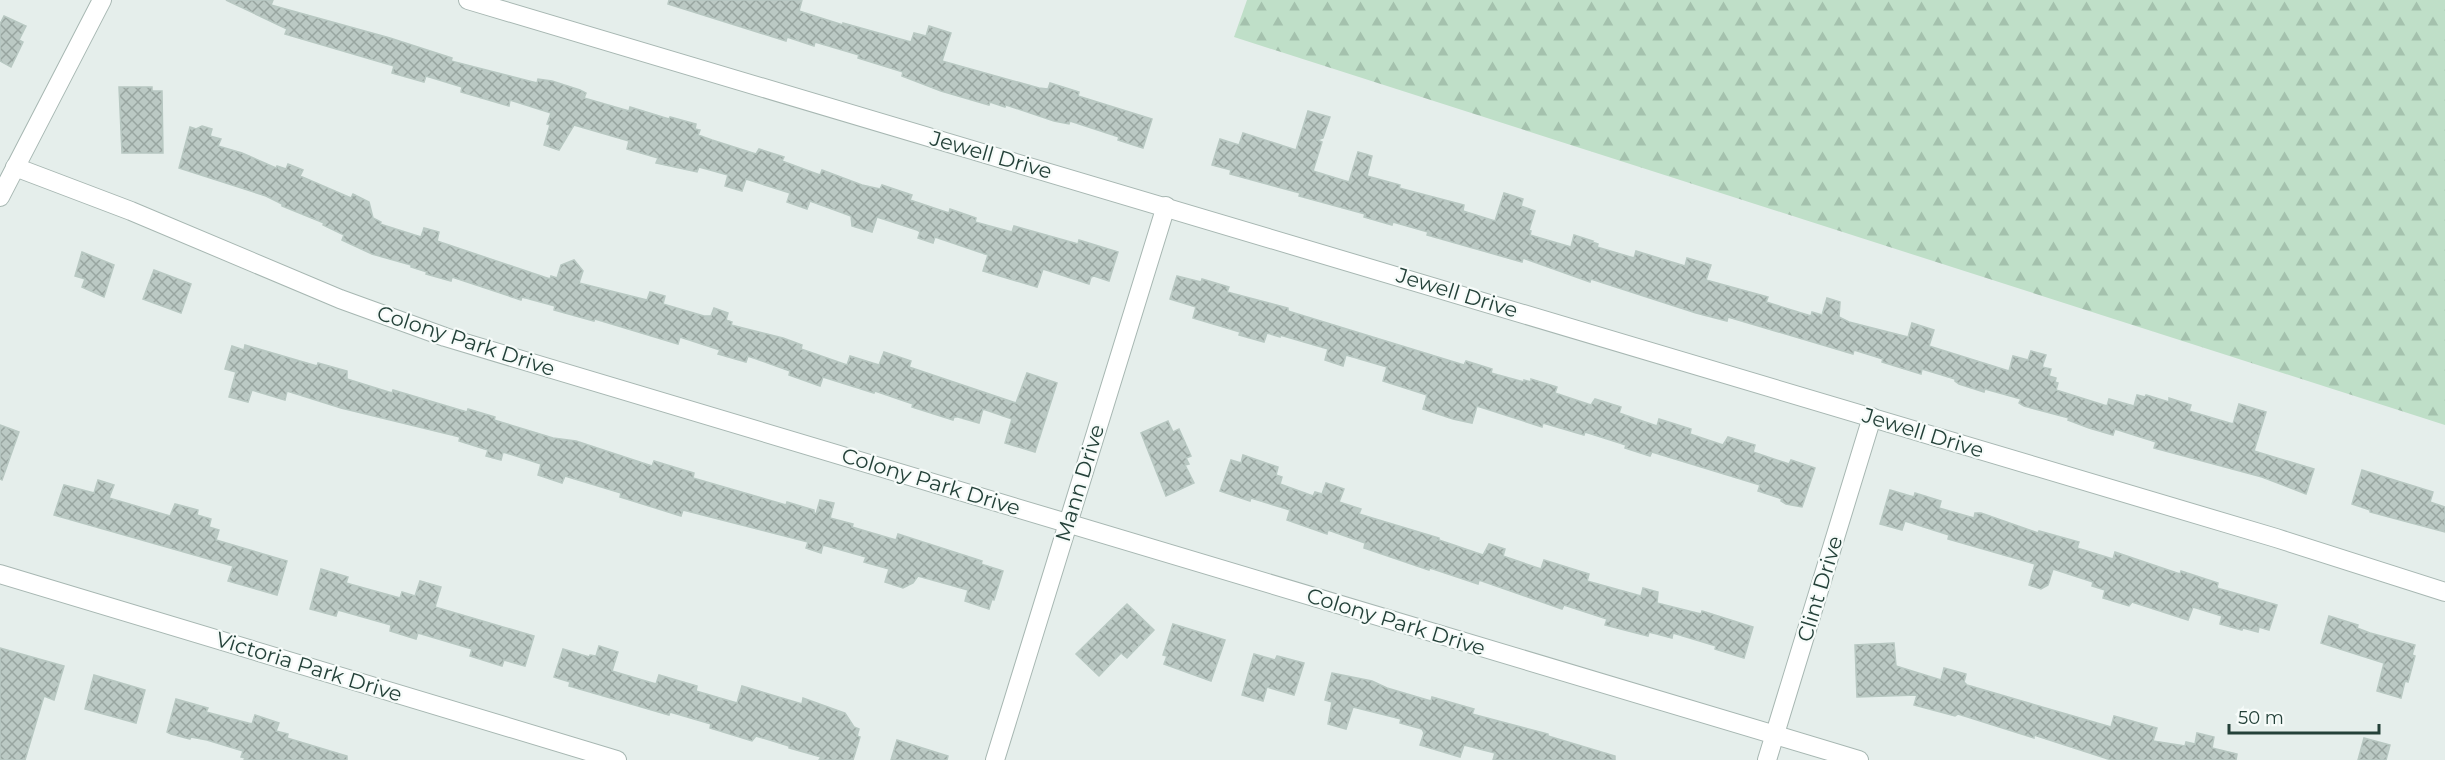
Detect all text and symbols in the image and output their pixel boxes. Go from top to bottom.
street label: Jewell Drive [926,125,1055,184]
street label: Jewell Drive [1392,262,1521,323]
street label: Colony Park Drive [374,300,558,381]
street label: Jewell Drive [1858,402,1987,463]
street label: Mann Drive [1050,421,1109,545]
street label: Colony Park Drive [839,442,1024,521]
street label: Clint Drive [1792,533,1847,645]
street label: Colony Park Drive [1304,582,1489,661]
street label: Victoria Park Drive [213,626,405,707]
scale bar [2229,697,2379,735]
text: 50 m [2238,707,2284,729]

